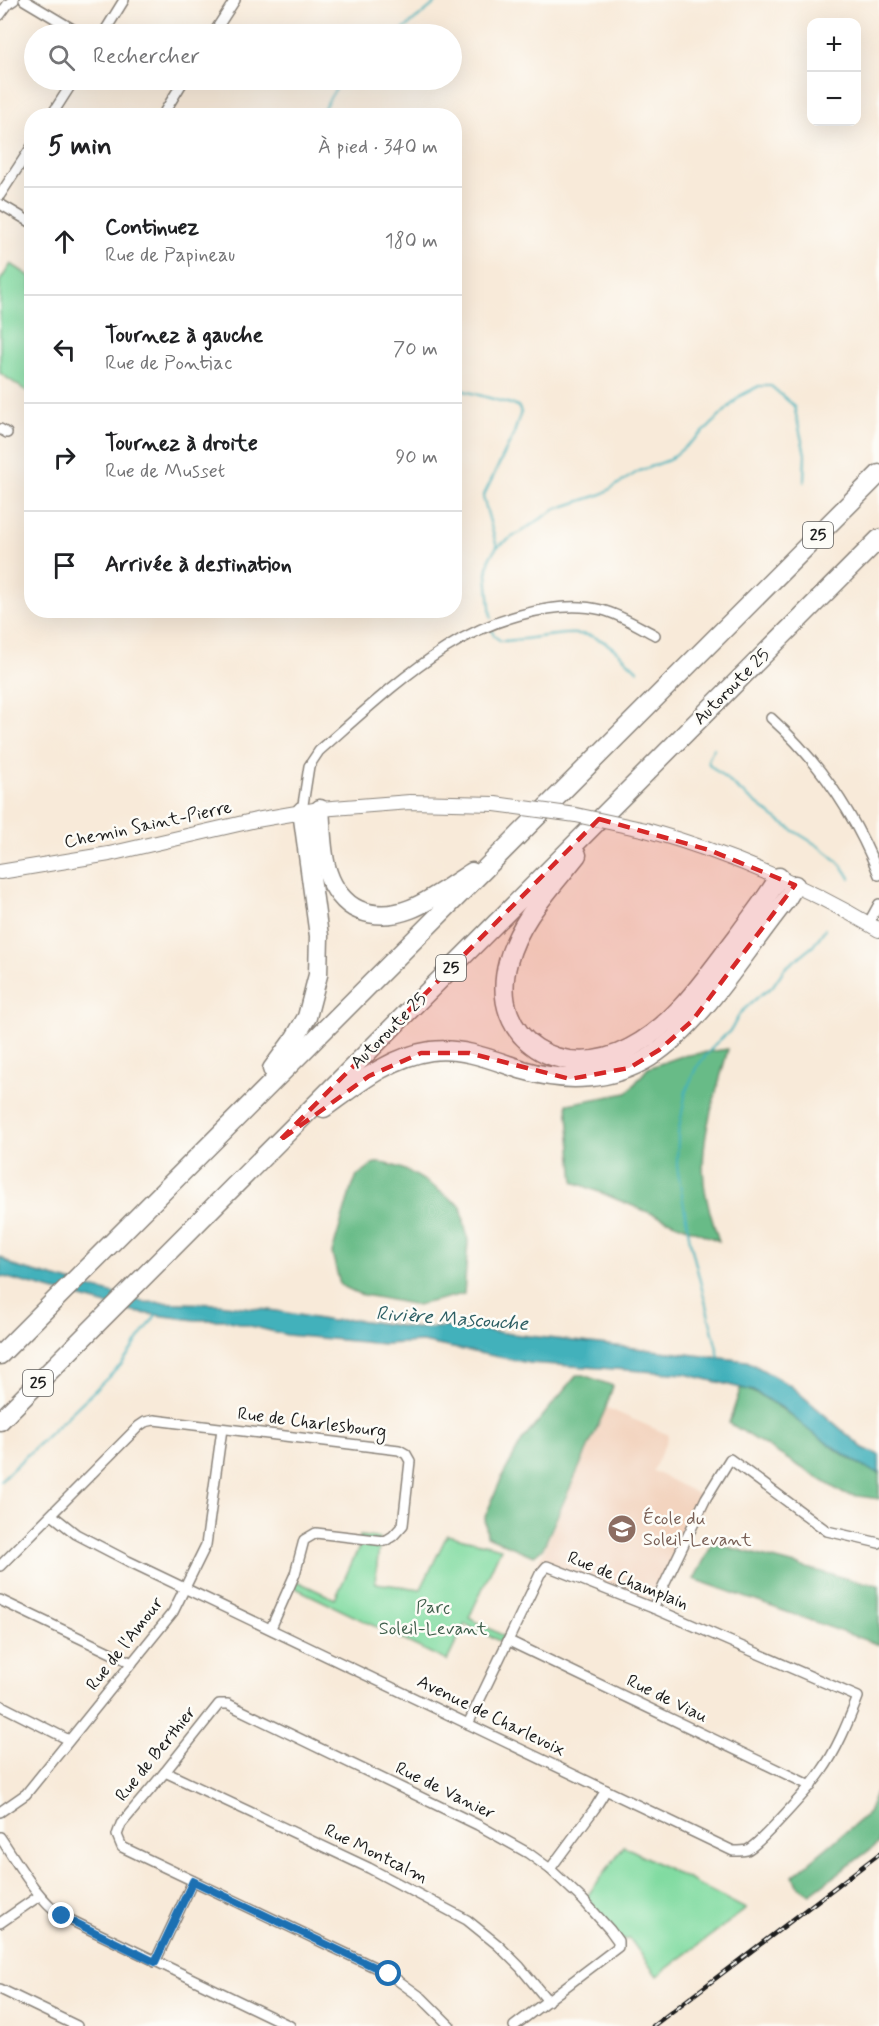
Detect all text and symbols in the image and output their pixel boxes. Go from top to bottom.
map controls [807,18,861,126]
button: + [807,18,861,72]
search box [24,24,462,90]
icon: search [45,41,78,74]
text: Rechercher [93,43,200,71]
button: − [807,72,861,126]
text: 5 min [48,130,112,164]
text: À pied · 340 m [318,134,438,161]
text: Continuez [105,214,199,242]
icon: ahead [48,225,81,258]
text: 180 m [385,228,438,255]
text: Rue de Papineau [105,242,235,269]
text: Tournez à gauche [105,322,263,350]
icon: left [48,333,81,366]
text: 70 m [393,336,438,363]
text: Rue de Pontiac [105,350,232,377]
text: Tournez à droite [105,430,258,458]
icon: right [48,441,81,474]
text: 90 m [395,444,438,471]
text: Rue de Musset [105,458,225,485]
road number: 25 [803,522,833,548]
icon: arrive [48,549,81,582]
text: Arrivée à destination [105,551,292,579]
street label: Autoroute 25 [689,644,775,730]
street label: Chemin Saint-Pierre [62,796,234,854]
road number: 25 [436,955,466,981]
street label: Autoroute 25 [346,988,432,1074]
water label: Rivière Mascouche [375,1300,530,1338]
road number: 25 [23,1370,53,1396]
street label: Rue de Charlesbourg [236,1402,388,1445]
place label: École du Soleil-Levant [643,1507,752,1552]
school or university icon: École du Soleil-Levant [606,1513,638,1545]
street label: Rue de Champlain [564,1546,692,1616]
street label: Rue de l'Amour [81,1592,170,1696]
park label: Parc Soleil-Levant [379,1596,488,1641]
street label: Rue de Viau [622,1669,712,1729]
street label: Avenue de Charlevoix [413,1670,569,1762]
street label: Rue de Berthier [110,1701,202,1807]
street label: Rue de Vanier [391,1756,499,1826]
street label: Rue Montcalm [320,1819,432,1889]
route end [48,1902,74,1928]
route start [375,1960,401,1986]

